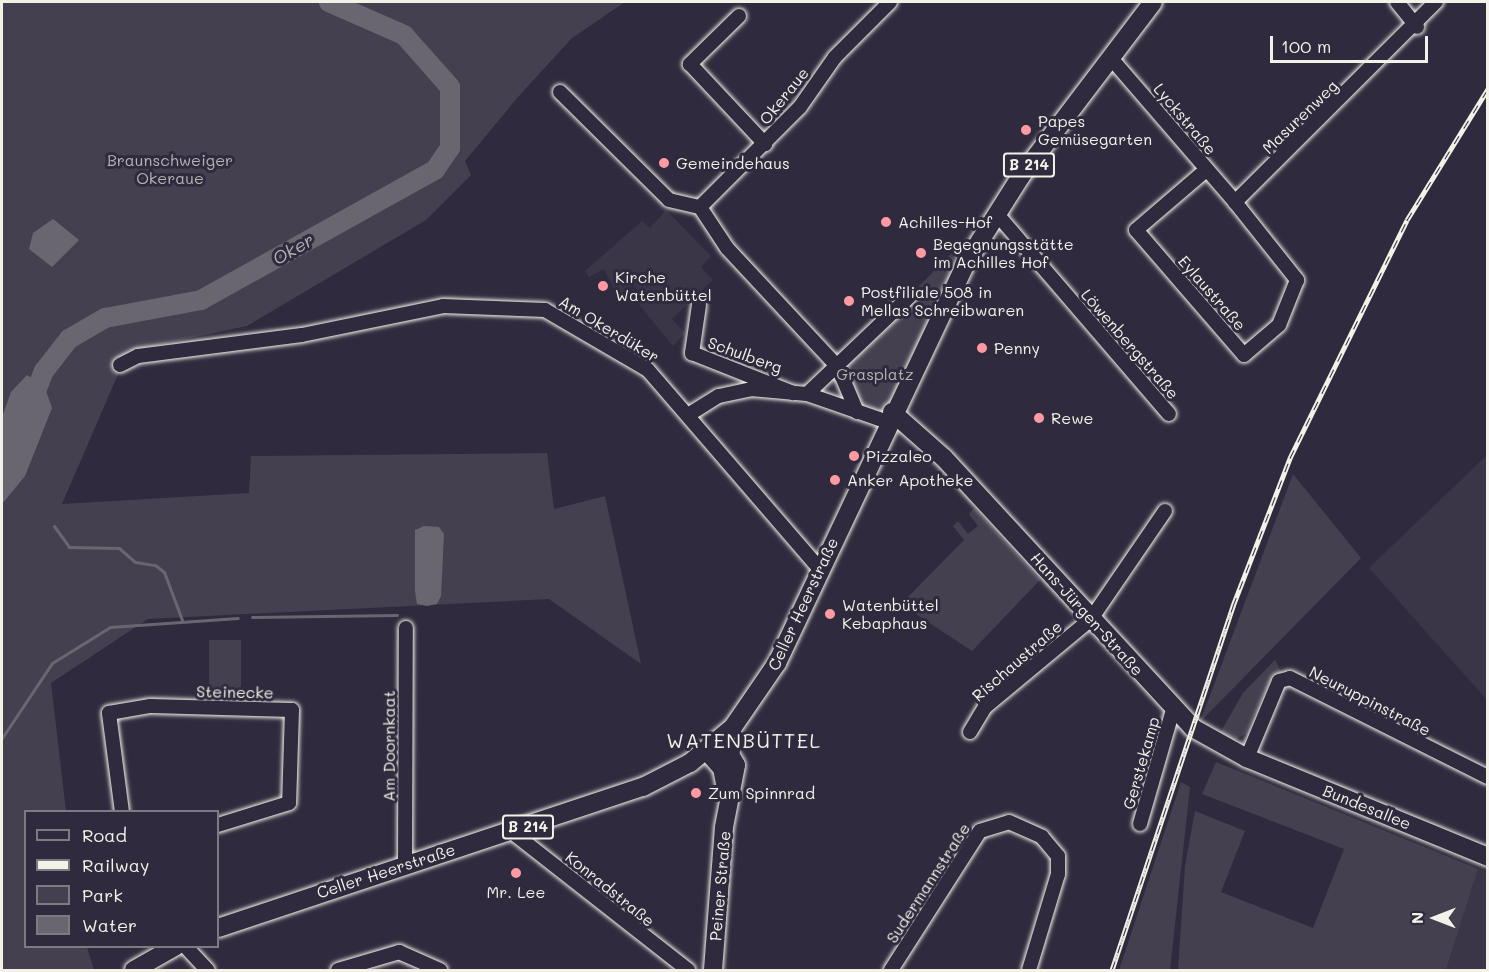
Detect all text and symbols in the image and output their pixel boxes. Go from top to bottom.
scale bar [1273,24,1430,62]
text: 100 m [1281,34,1331,58]
street label: Okeraue [755,64,813,128]
street label: Masurenweg [1258,76,1342,158]
street label: Lyckstraße [1150,79,1220,159]
place label: Papes Gemüsegarten [1038,111,1152,149]
marker: Papes Gemüsegarten [1019,123,1033,137]
park label: Braunschweiger Okeraue [107,150,233,188]
place label: Gemeindehaus [676,153,790,173]
road number: B 214 [1002,153,1056,177]
marker: Gemeindehaus [657,156,671,170]
place label: Achilles-Hof [898,212,992,232]
marker: Achilles-Hof [879,215,893,229]
water label: Oker [269,229,317,269]
place label: Begegnungsstätte im Achilles Hof [933,234,1074,272]
marker: Begegnungsstätte im Achilles Hof [914,246,928,260]
street label: Eylaustraße [1174,252,1250,334]
place label: Kirche Watenbüttel [615,267,712,305]
marker: Kirche Watenbüttel [596,279,610,293]
place label: Postfiliale 508 in Mellas Schreibwaren [861,282,1024,320]
street label: Löwenbergstraße [1077,285,1183,403]
street label: Am Okerdüker [555,292,663,366]
marker: Postfiliale 508 in Mellas Schreibwaren [842,294,856,308]
street label: Schulberg [705,333,785,377]
place label: Penny [994,338,1040,358]
marker: Penny [975,341,989,355]
park label: Grasplatz [836,364,914,384]
place label: Rewe [1051,408,1093,428]
marker: Rewe [1032,411,1046,425]
place label: Pizzaleo [866,446,932,466]
marker: Pizzaleo [847,449,861,463]
place label: Anker Apotheke [847,470,973,490]
marker: Anker Apotheke [828,473,842,487]
street label: Celler Heerstraße [764,534,842,674]
street label: Hans-Jürgen-Straße [1027,548,1147,680]
place label: Watenbüttel Kebaphaus [842,595,939,633]
marker: Watenbüttel Kebaphaus [823,607,837,621]
street label: Rischaustraße [968,617,1066,705]
street label: Neuruppinstraße [1306,662,1434,740]
street label: Steinecke [196,682,274,702]
street label: Am Doornkaat [379,690,399,802]
street label: Gerstekamp [1119,714,1163,812]
district label: WATENBÜTTEL [666,728,822,752]
street label: Bundesallee [1320,781,1414,833]
place label: Zum Spinnrad [708,783,815,803]
marker: Zum Spinnrad [689,786,703,800]
legend [24,810,219,948]
road number: B 214 [501,815,555,839]
street label: Sudermannstraße [882,819,974,947]
text: Road [82,823,127,847]
street label: Peiner Straße [706,830,734,942]
street label: Celler Heerstraße [314,840,458,902]
street label: Konradstraße [562,847,658,931]
text: Railway [82,853,149,877]
marker: Mr. Lee [509,866,523,880]
place label: Mr. Lee [487,882,545,902]
text: Park [82,883,123,907]
north arrow [1405,888,1465,948]
text: N [1406,912,1427,924]
text: Water [82,913,137,937]

